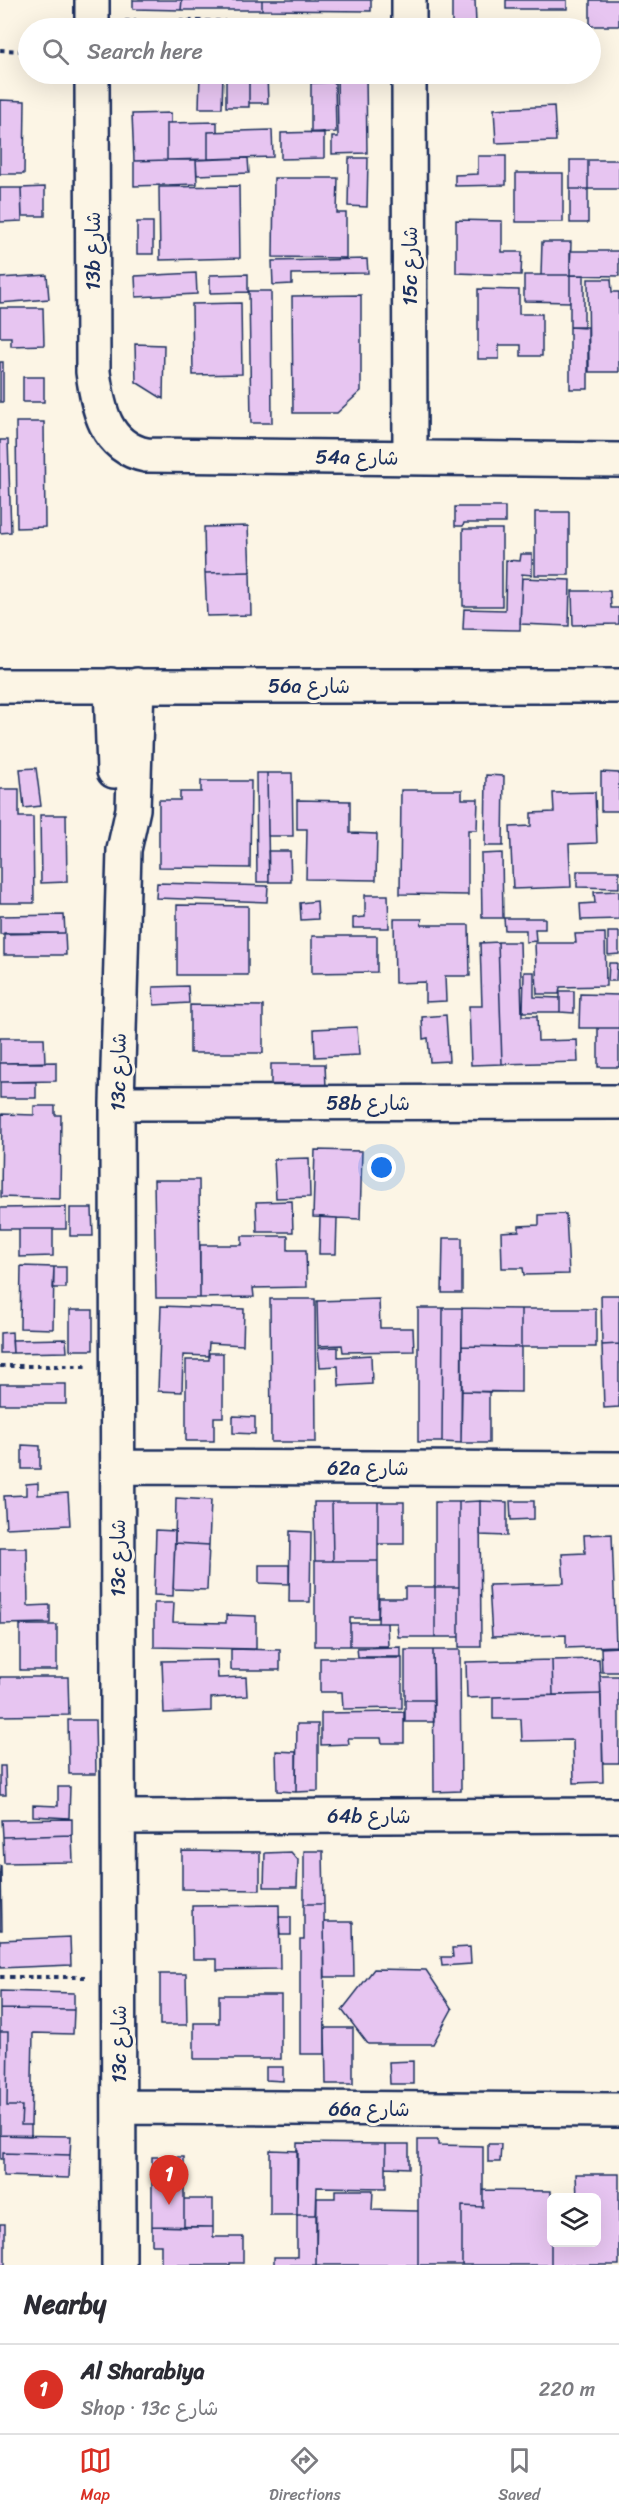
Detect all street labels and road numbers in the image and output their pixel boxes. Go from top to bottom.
street label: 13b شارع [76,211,111,291]
street label: 15c شارع [393,226,428,306]
street label: 54a شارع [315,439,399,476]
street label: 56a شارع [268,669,350,704]
street label: 13c شارع [100,1033,137,1111]
street label: 58b شارع [326,1086,410,1121]
street label: 62a شارع [327,1451,409,1486]
street label: 13c شارع [101,1519,136,1597]
street label: 64b شارع [327,1799,411,1834]
street label: 13c شارع [102,2005,137,2083]
street label: 66a شارع [328,2092,410,2127]

